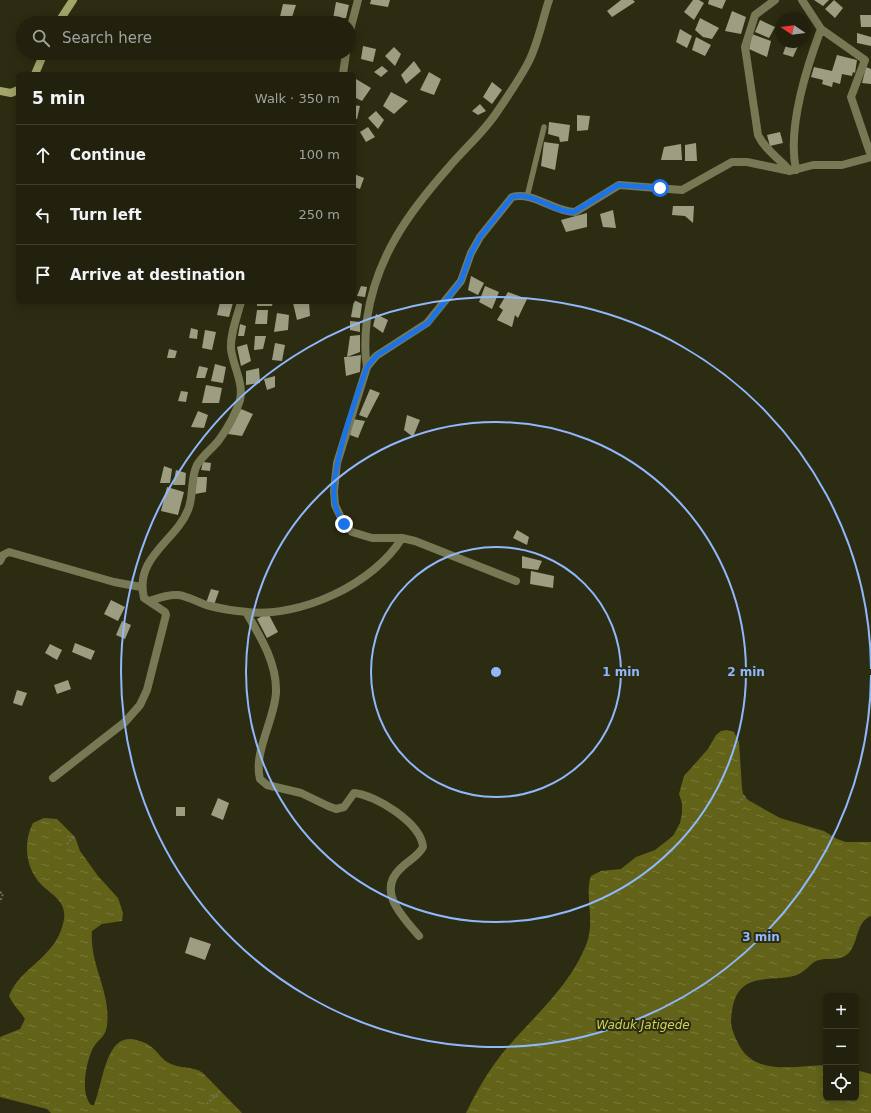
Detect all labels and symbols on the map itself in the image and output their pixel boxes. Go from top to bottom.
north arrow [775,12,811,48]
route start [651,179,669,197]
route end [335,515,353,533]
centre of rings [489,665,503,679]
text: 1 min [602,665,640,679]
text: 2 min [727,665,765,679]
text: 3 min [742,930,780,944]
water label: Waduk Jatigede [596,1018,690,1032]

